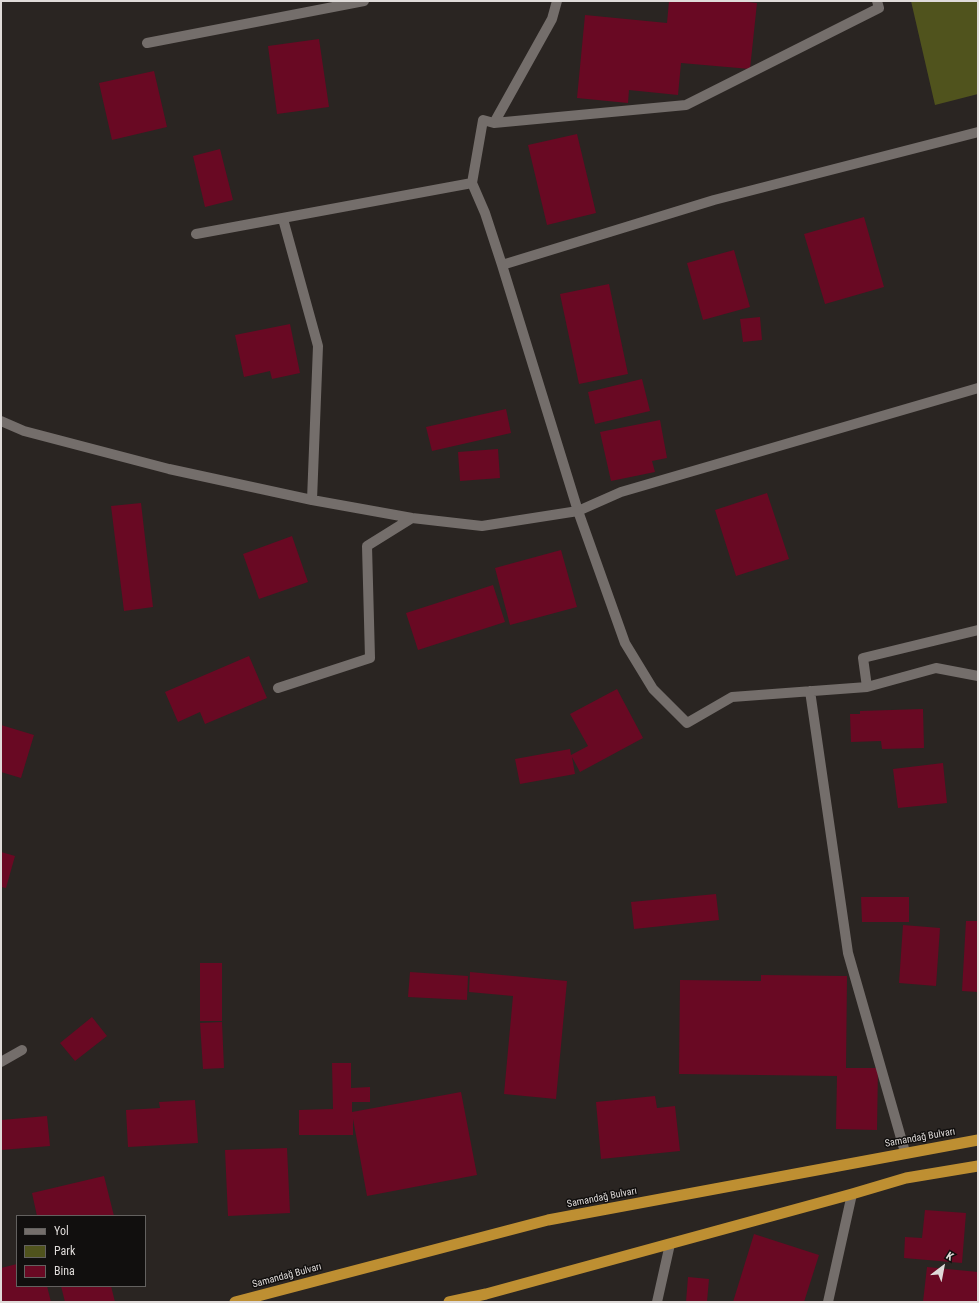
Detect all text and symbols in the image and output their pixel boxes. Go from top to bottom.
street label: Samandağ Bulvarı [884,1126,956,1150]
street label: Samandağ Bulvarı [566,1185,638,1211]
legend [16,1215,146,1287]
text: Yol [54,1224,69,1238]
text: Park [54,1244,75,1258]
north arrow [923,1247,963,1287]
text: K [944,1249,956,1264]
street label: Samandağ Bulvarı [251,1261,323,1291]
text: Bina [54,1264,75,1278]

